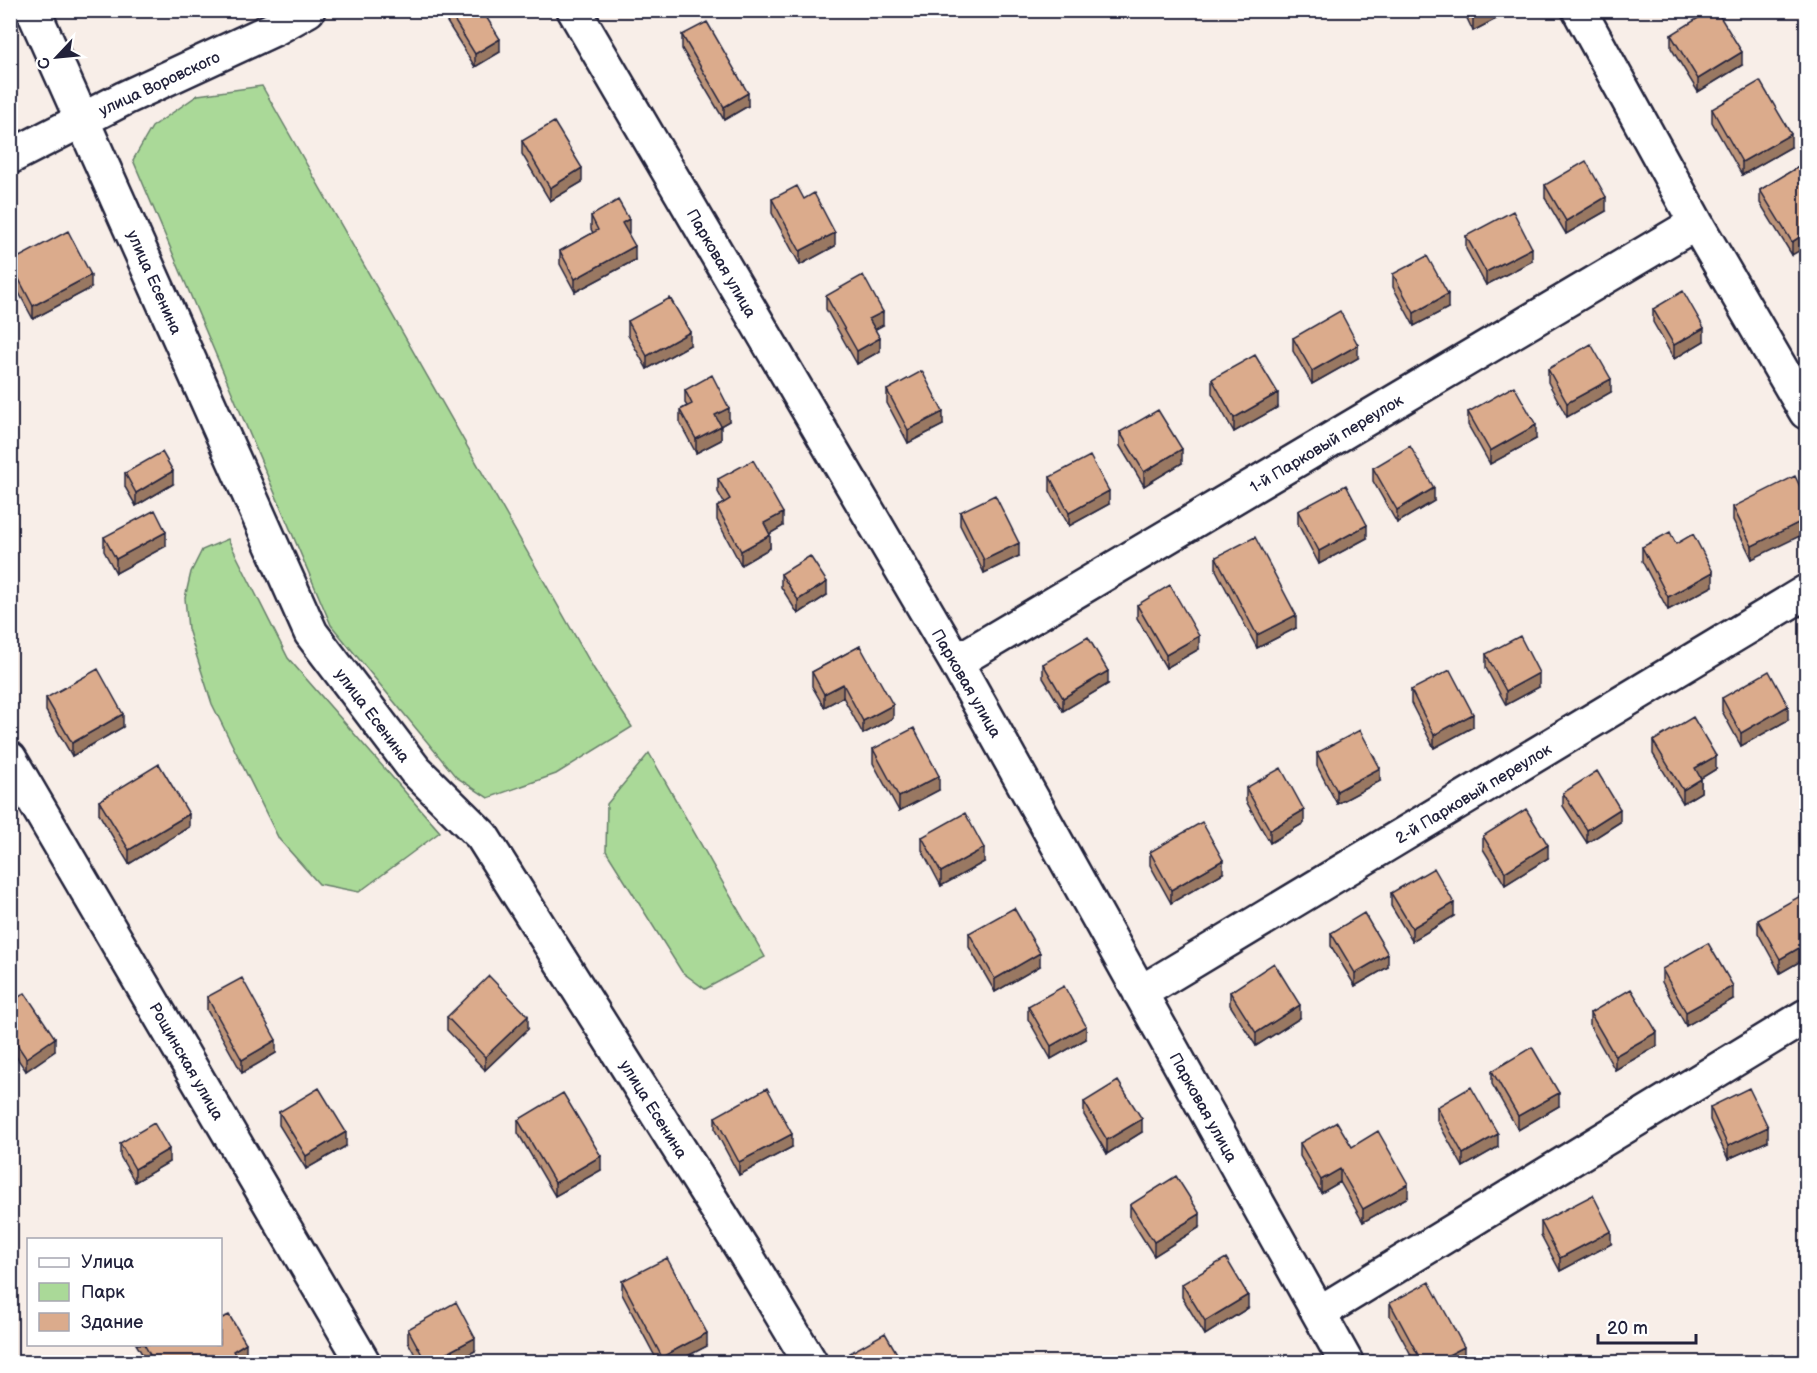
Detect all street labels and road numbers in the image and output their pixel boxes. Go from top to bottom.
street label: улица Воровского [96,48,223,121]
street label: Парковая улица [682,206,760,322]
street label: улица Есенина [122,227,185,338]
street label: 1-й Парковый переулок [1247,391,1407,498]
street label: Парковая улица [927,626,1005,742]
street label: улица Есенина [330,665,413,767]
street label: 2-й Парковый переулок [1392,740,1556,848]
street label: Рощинская улица [144,1000,227,1124]
street label: Парковая улица [1165,1050,1241,1166]
street label: улица Есенина [615,1057,691,1163]

